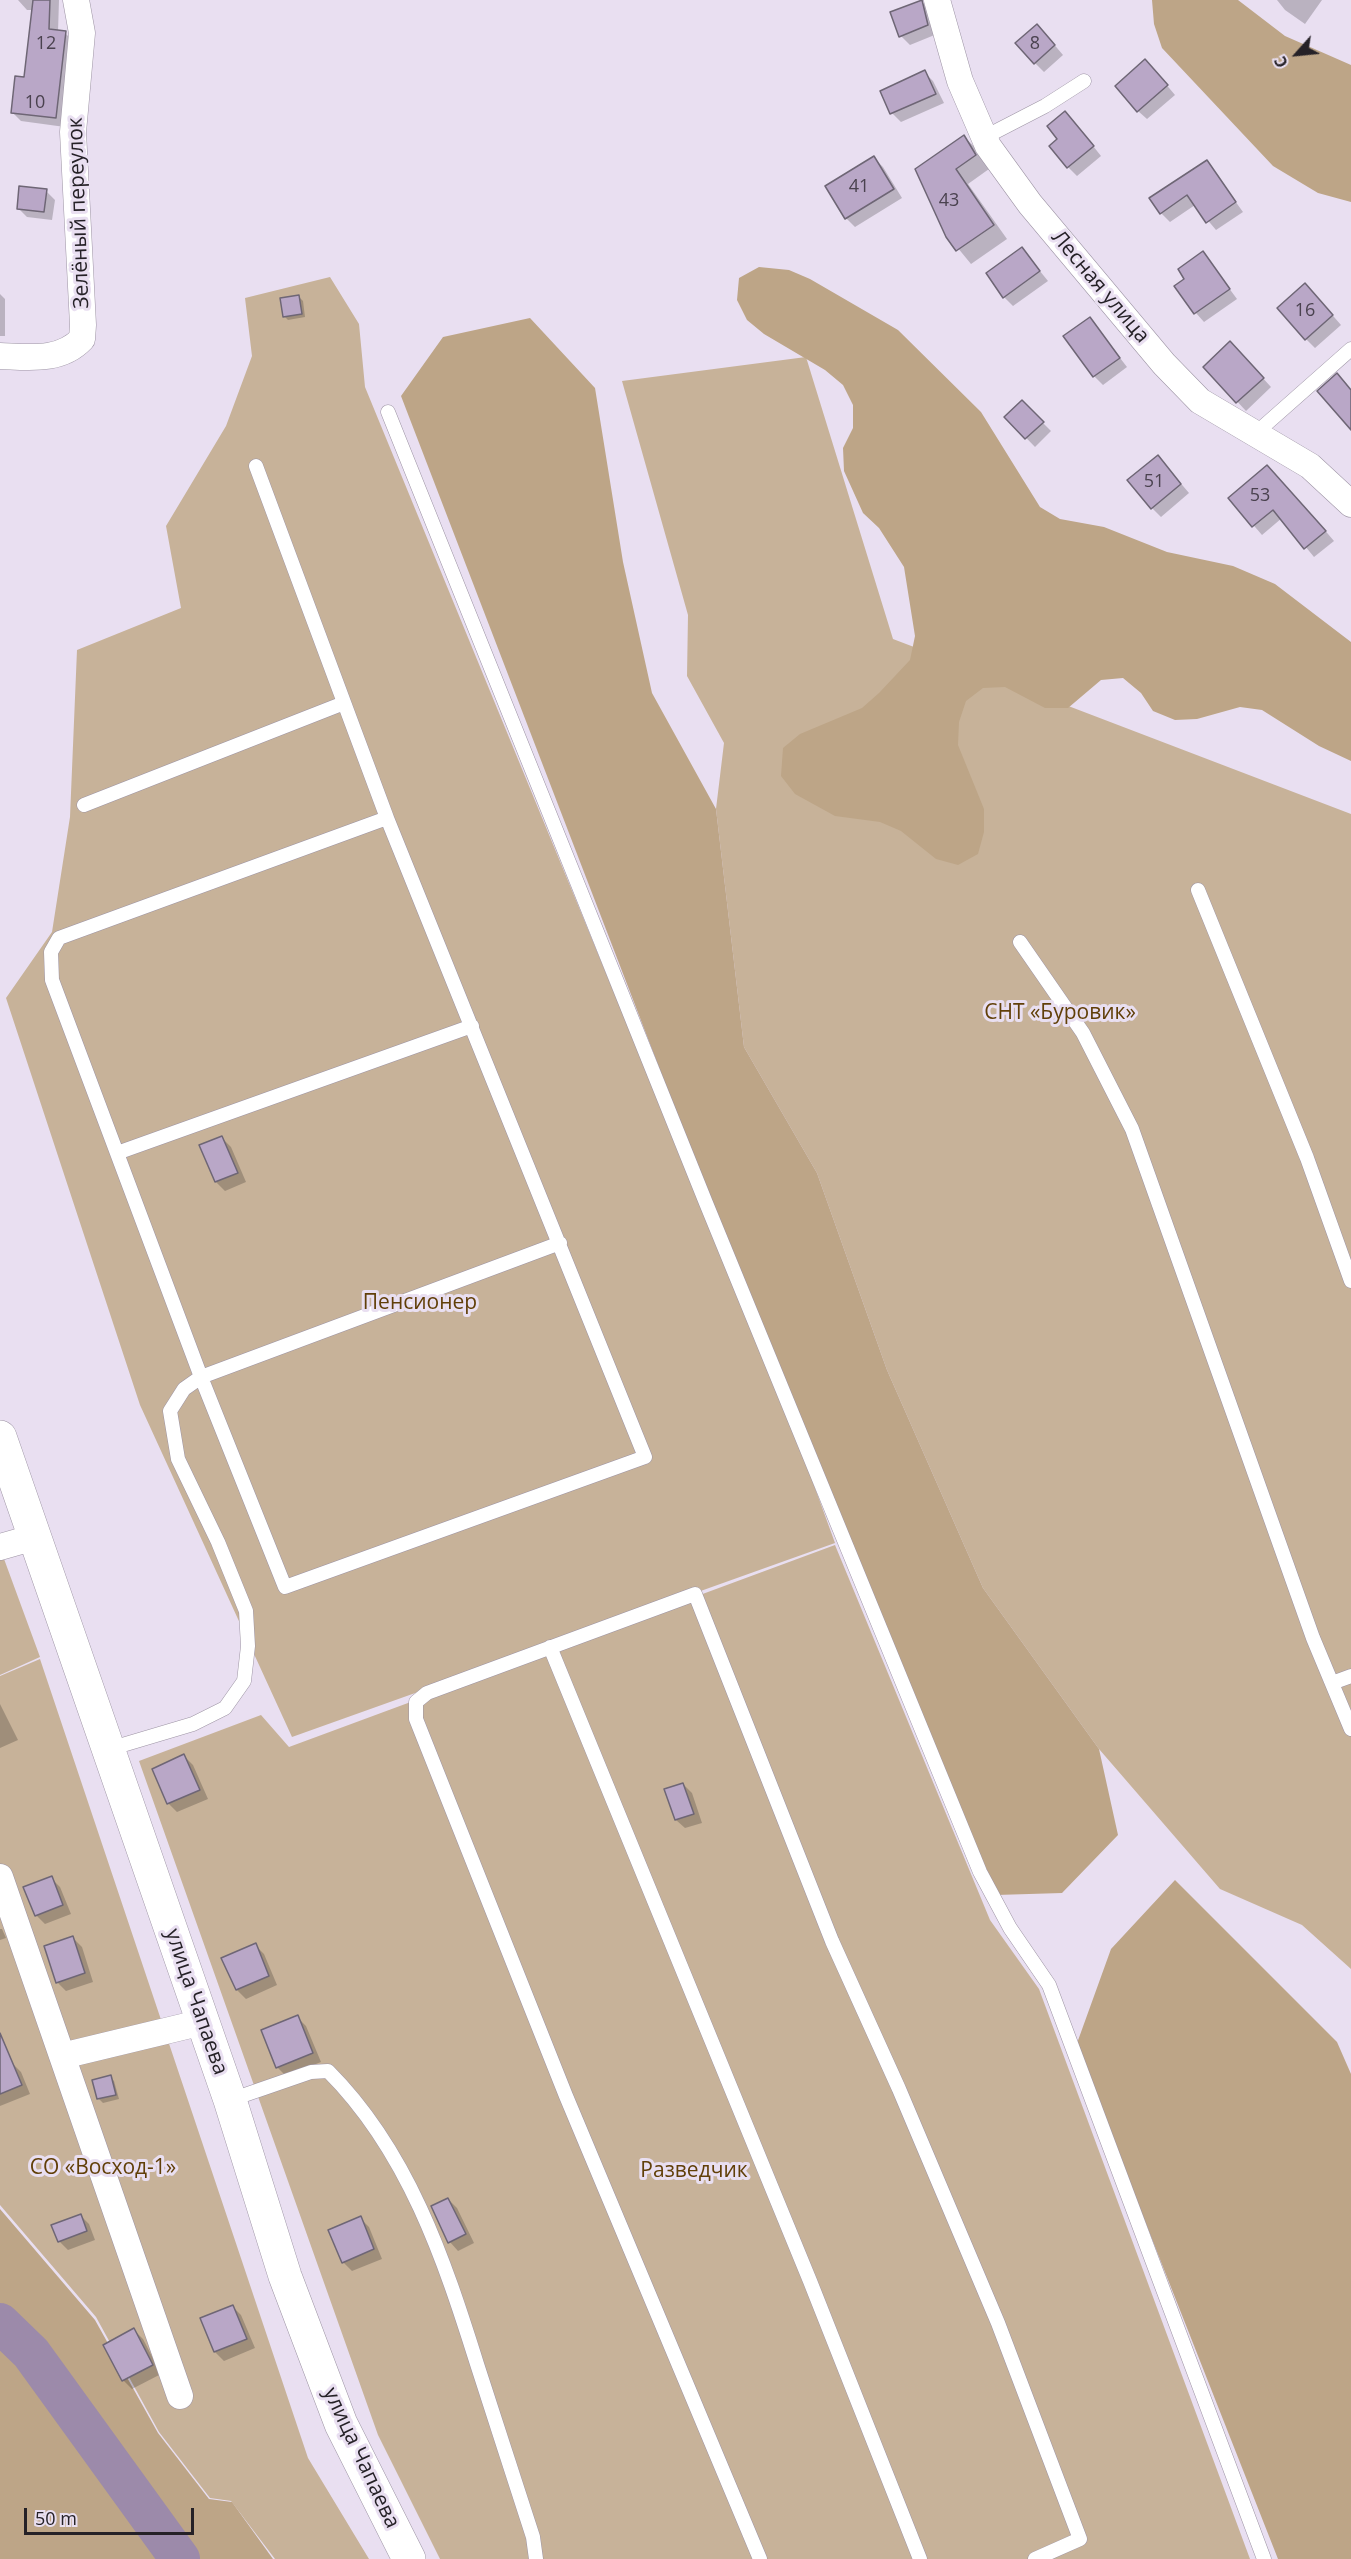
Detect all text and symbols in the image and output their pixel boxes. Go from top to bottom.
north arrow [1267,24,1327,84]
house number: 12 [36,33,56,55]
house number: 8 [1030,33,1040,55]
text: С [1269,53,1293,72]
house number: 10 [25,92,45,114]
street label: Зелёный переулок [63,117,95,309]
house number: 41 [849,176,869,198]
house number: 43 [939,190,959,212]
street label: Лесная улица [1046,226,1154,348]
house number: 16 [1295,300,1315,322]
house number: 51 [1144,471,1164,493]
house number: 53 [1250,485,1270,507]
park label: СНТ «Буровик» [984,1000,1136,1026]
park label: Пенсионер [363,1290,477,1316]
street label: улица Чапаева [159,1926,233,2078]
park label: СО «Восход-1» [30,2155,176,2181]
park label: Разведчик [640,2158,748,2184]
street label: улица Чапаева [317,2384,405,2532]
scale bar [27,2496,196,2534]
text: 50 m [35,2506,77,2530]

